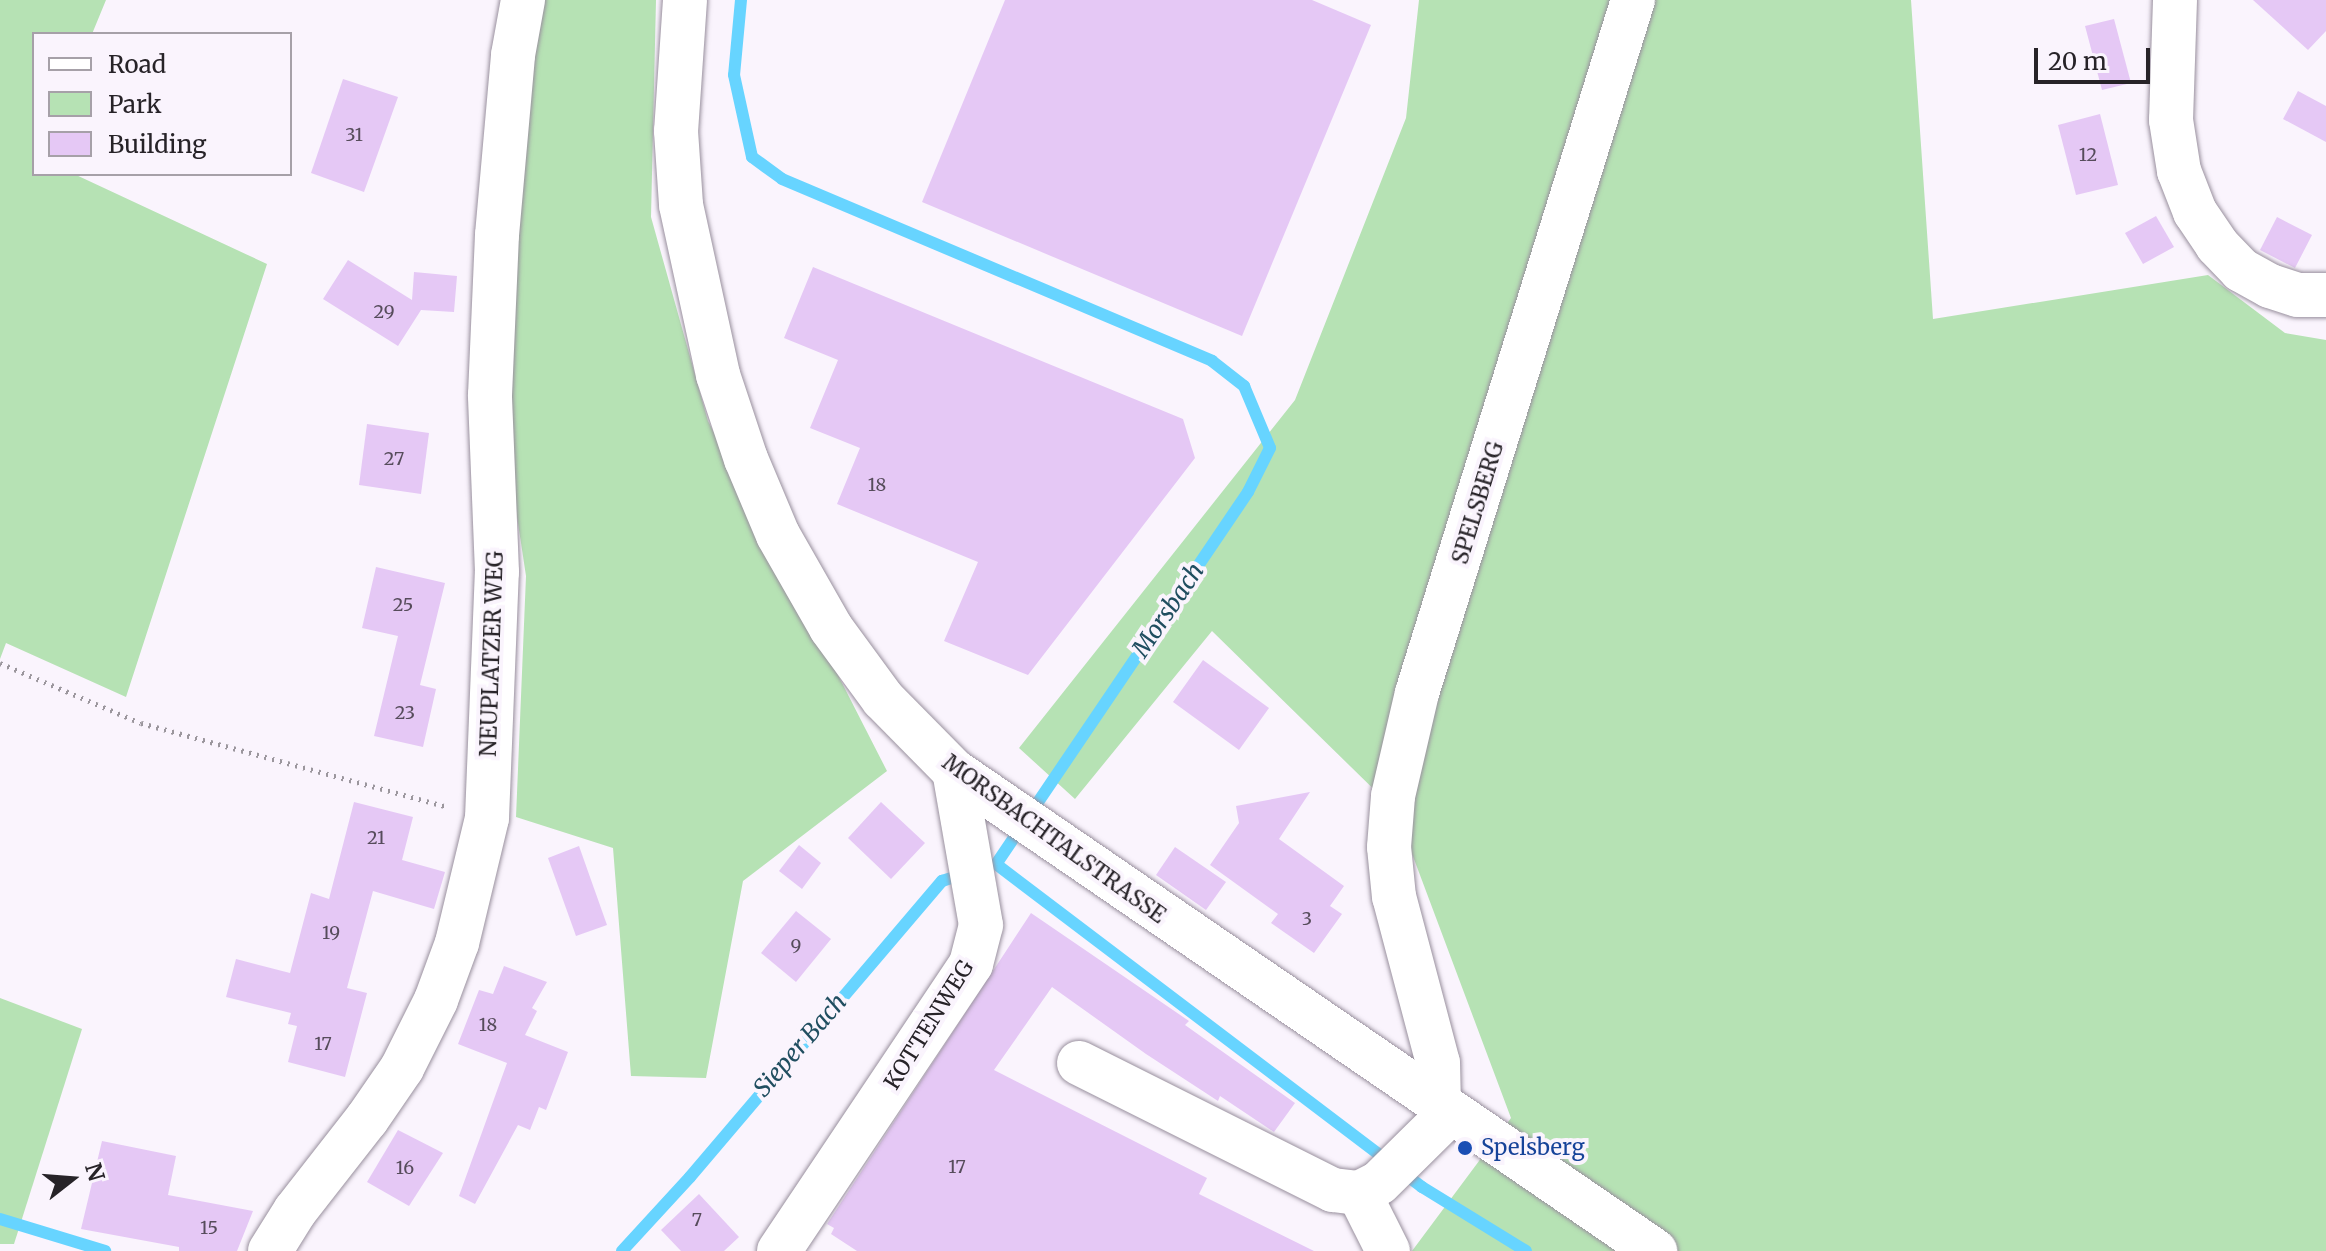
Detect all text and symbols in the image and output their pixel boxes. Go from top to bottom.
legend [32,32,292,176]
scale bar [2038,32,2154,82]
text: 20 m [2048,46,2107,77]
text: Road [108,49,166,80]
text: Park [108,89,161,120]
house number: 31 [345,124,363,146]
text: Building [108,129,207,160]
house number: 12 [2079,144,2097,166]
house number: 29 [373,301,395,323]
street label: SPELSBERG [1447,439,1509,567]
house number: 27 [384,448,404,470]
house number: 18 [868,474,886,496]
street label: NEUPLATZER WEG [475,551,509,757]
water label: Morsbach [1126,557,1210,663]
house number: 25 [393,594,413,616]
house number: 23 [395,702,415,724]
street label: MORSBACHTALSTRASSE [937,749,1171,929]
house number: 21 [367,827,385,849]
house number: 3 [1302,908,1312,930]
house number: 19 [322,922,340,944]
house number: 9 [791,935,801,957]
street label: KOTTENWEG [879,956,979,1094]
water label: Sieper Bach [748,988,852,1102]
house number: 18 [479,1014,497,1036]
house number: 17 [314,1033,332,1055]
place label: Spelsberg [1481,1135,1585,1161]
north arrow [32,1139,112,1219]
marker: Spelsberg [1456,1139,1474,1157]
house number: 17 [948,1156,966,1178]
house number: 16 [396,1157,414,1179]
text: N [79,1160,111,1184]
house number: 7 [692,1209,702,1231]
house number: 15 [200,1217,218,1239]

